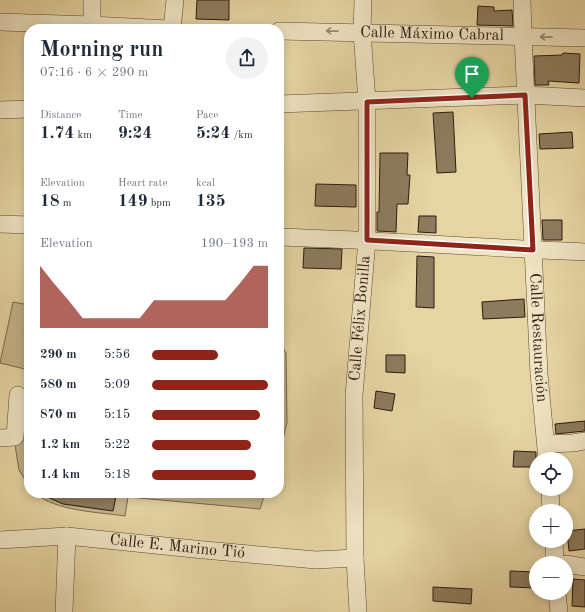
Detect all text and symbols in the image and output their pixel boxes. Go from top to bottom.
street label: Calle Máximo Cabral [360,25,504,44]
one-way arrow [326,27,339,35]
one-way arrow [540,33,553,41]
button: share [226,37,268,79]
text: Morning run [40,39,163,61]
pin [455,57,489,98]
icon: arrive [461,63,483,85]
text: 07:16 · 6 × 290 m [40,66,148,79]
text: Distance [40,110,81,121]
text: Time [118,110,143,121]
text: Pace [196,110,218,121]
text: 1.74 [40,125,74,142]
text: 9:24 [118,125,152,142]
text: 5:24 [196,125,230,142]
text: km [74,130,92,141]
text: /km [230,130,253,141]
text: Elevation [40,178,85,189]
text: Heart rate [118,178,167,189]
text: kcal [196,178,215,189]
text: 18 [40,193,60,210]
text: 149 [118,193,148,210]
text: 135 [196,193,226,210]
text: m [60,198,72,209]
text: bpm [148,198,171,209]
text: Elevation [40,237,93,250]
text: 190–193 m [201,237,268,250]
street label: Calle Félix Bonilla [347,255,374,382]
street label: Calle Restauración [526,273,550,403]
text: 290 m [40,348,77,361]
text: 5:56 [104,348,130,361]
text: 580 m [40,378,77,391]
text: 5:09 [104,378,130,391]
text: 870 m [40,408,77,421]
text: 5:15 [104,408,130,421]
text: 1.2 km [40,438,80,451]
text: 5:22 [104,438,130,451]
map controls [529,452,573,600]
button: locate [529,452,573,496]
text: 1.4 km [40,468,80,481]
text: 5:18 [104,468,130,481]
button: + [529,504,573,548]
street label: Calle E. Marino Tió [109,532,246,562]
button: − [529,556,573,600]

